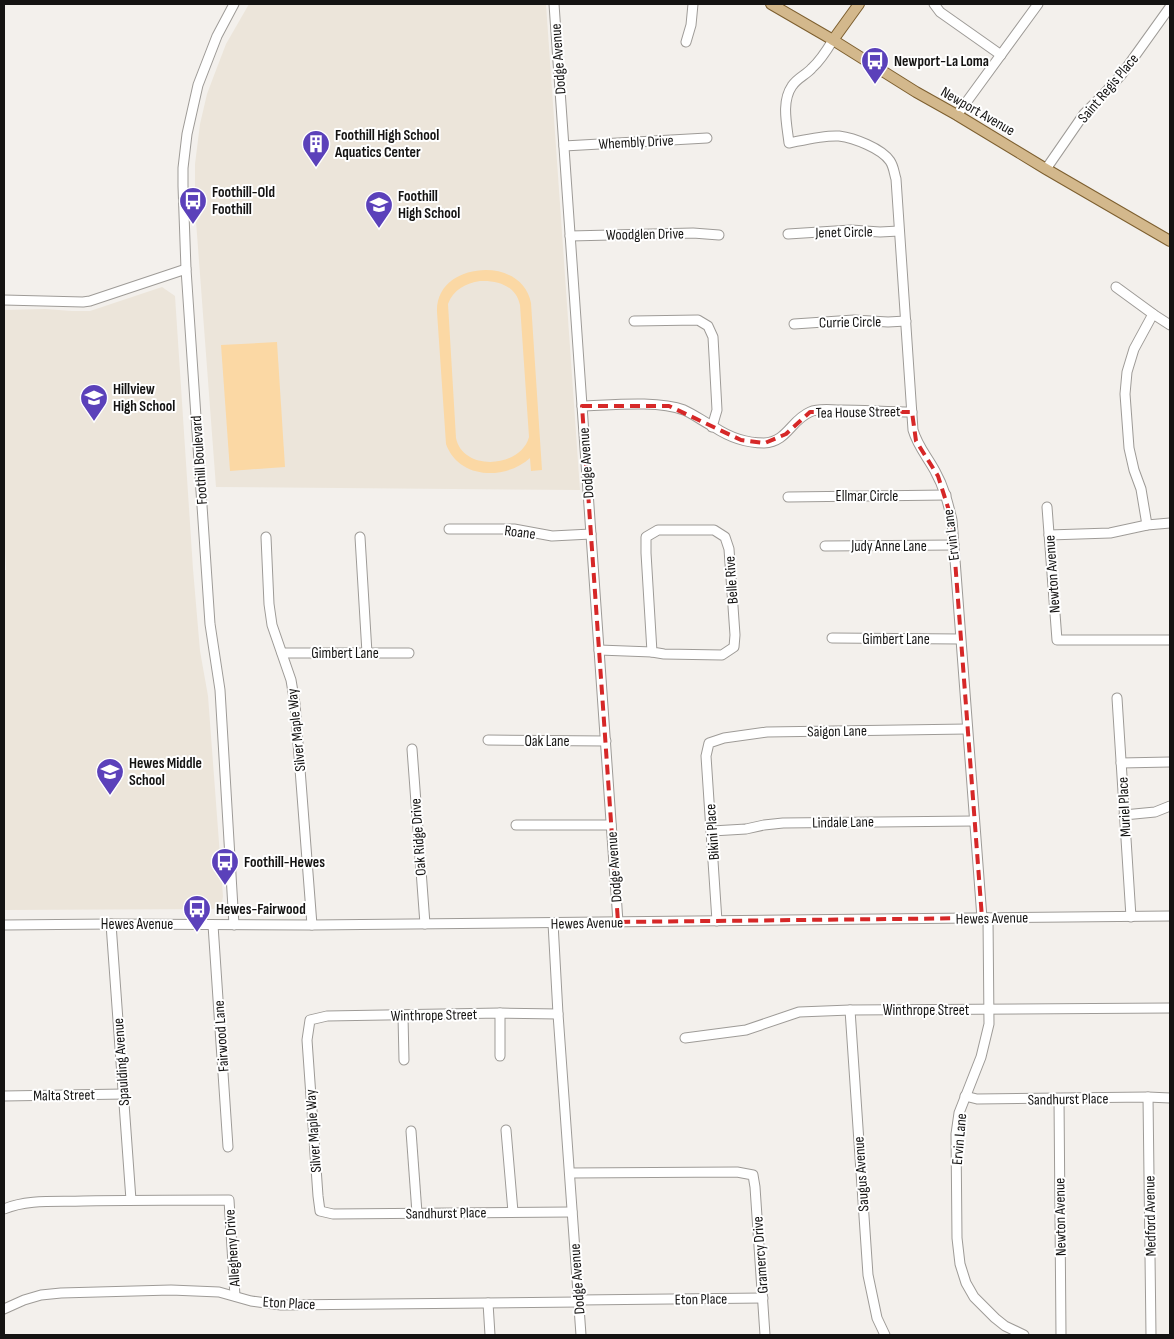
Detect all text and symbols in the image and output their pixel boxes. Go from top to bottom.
street label: Dodge Avenue [547,23,570,95]
bus stop icon: Newport-La Loma [860,46,890,85]
street label: Saint Regis Place [1074,50,1143,127]
place label: Newport-La Loma [894,52,989,71]
street label: Newport Avenue [937,83,1018,140]
place label: Foothill High School Aquatics Center [334,126,439,162]
building icon: Foothill High School Aquatics Center [301,129,331,168]
street label: Whembly Drive [598,131,674,154]
place label: Foothill-Old Foothill [212,183,275,219]
bus stop icon: Foothill-Old Foothill [178,186,208,225]
place label: Foothill High School [398,187,460,223]
school or university icon: Foothill High School [364,190,394,229]
street label: Jenet Circle [814,223,873,243]
street label: Woodglen Drive [606,224,684,245]
street label: Currie Circle [819,312,881,333]
place label: Hillview High School [113,380,175,416]
school or university icon: Hillview High School [79,383,109,422]
street label: Tea House Street [815,402,901,423]
street label: Foothill Boulevard [187,415,212,505]
street label: Dodge Avenue [575,427,598,499]
street label: Ellmar Circle [836,487,898,506]
street label: Ervin Lane [939,508,964,562]
street label: Roane [503,521,537,544]
street label: Newton Avenue [1040,534,1065,614]
street label: Judy Anne Lane [850,537,927,556]
street label: Belle Rive [720,555,743,605]
street label: Gimbert Lane [862,630,930,649]
street label: Gimbert Lane [311,644,379,663]
street label: Silver Maple Way [283,687,310,772]
street label: Saigon Lane [807,721,867,742]
street label: Oak Lane [525,732,569,751]
place label: Hewes Middle School [129,754,202,790]
school or university icon: Hewes Middle School [95,757,125,796]
street label: Muriel Place [1113,776,1136,838]
street label: Oak Ridge Drive [406,798,431,876]
street label: Bikini Place [701,803,724,861]
street label: Lindale Lane [812,812,874,833]
street label: Dodge Avenue [603,831,626,903]
bus stop icon: Foothill-Hewes [210,847,240,886]
place label: Foothill-Hewes [244,853,325,872]
bus stop icon: Hewes-Fairwood [182,894,212,933]
place label: Hewes-Fairwood [216,900,306,919]
street label: Hewes Avenue [956,908,1028,929]
street label: Hewes Avenue [551,913,623,934]
street label: Hewes Avenue [101,915,173,934]
street label: Fairwood Lane [210,1000,233,1072]
street label: Winthrope Street [883,1001,970,1020]
street label: Winthrope Street [391,1005,478,1026]
street label: Spaulding Avenue [109,1017,134,1107]
street label: Malta Street [33,1085,95,1106]
street label: Silver Maple Way [301,1089,326,1173]
street label: Sandhurst Place [1027,1089,1109,1110]
street label: Ervin Lane [948,1112,971,1166]
street label: Saugus Avenue [849,1136,874,1212]
street label: Medford Avenue [1140,1175,1161,1257]
street label: Newton Avenue [1050,1178,1071,1256]
street label: Sandhurst Place [405,1203,487,1224]
street label: Allegheny Drive [220,1209,245,1288]
street label: Gramercy Drive [748,1216,773,1294]
street label: Dodge Avenue [566,1243,589,1315]
street label: Eton Place [675,1290,727,1309]
street label: Eton Place [262,1293,316,1314]

